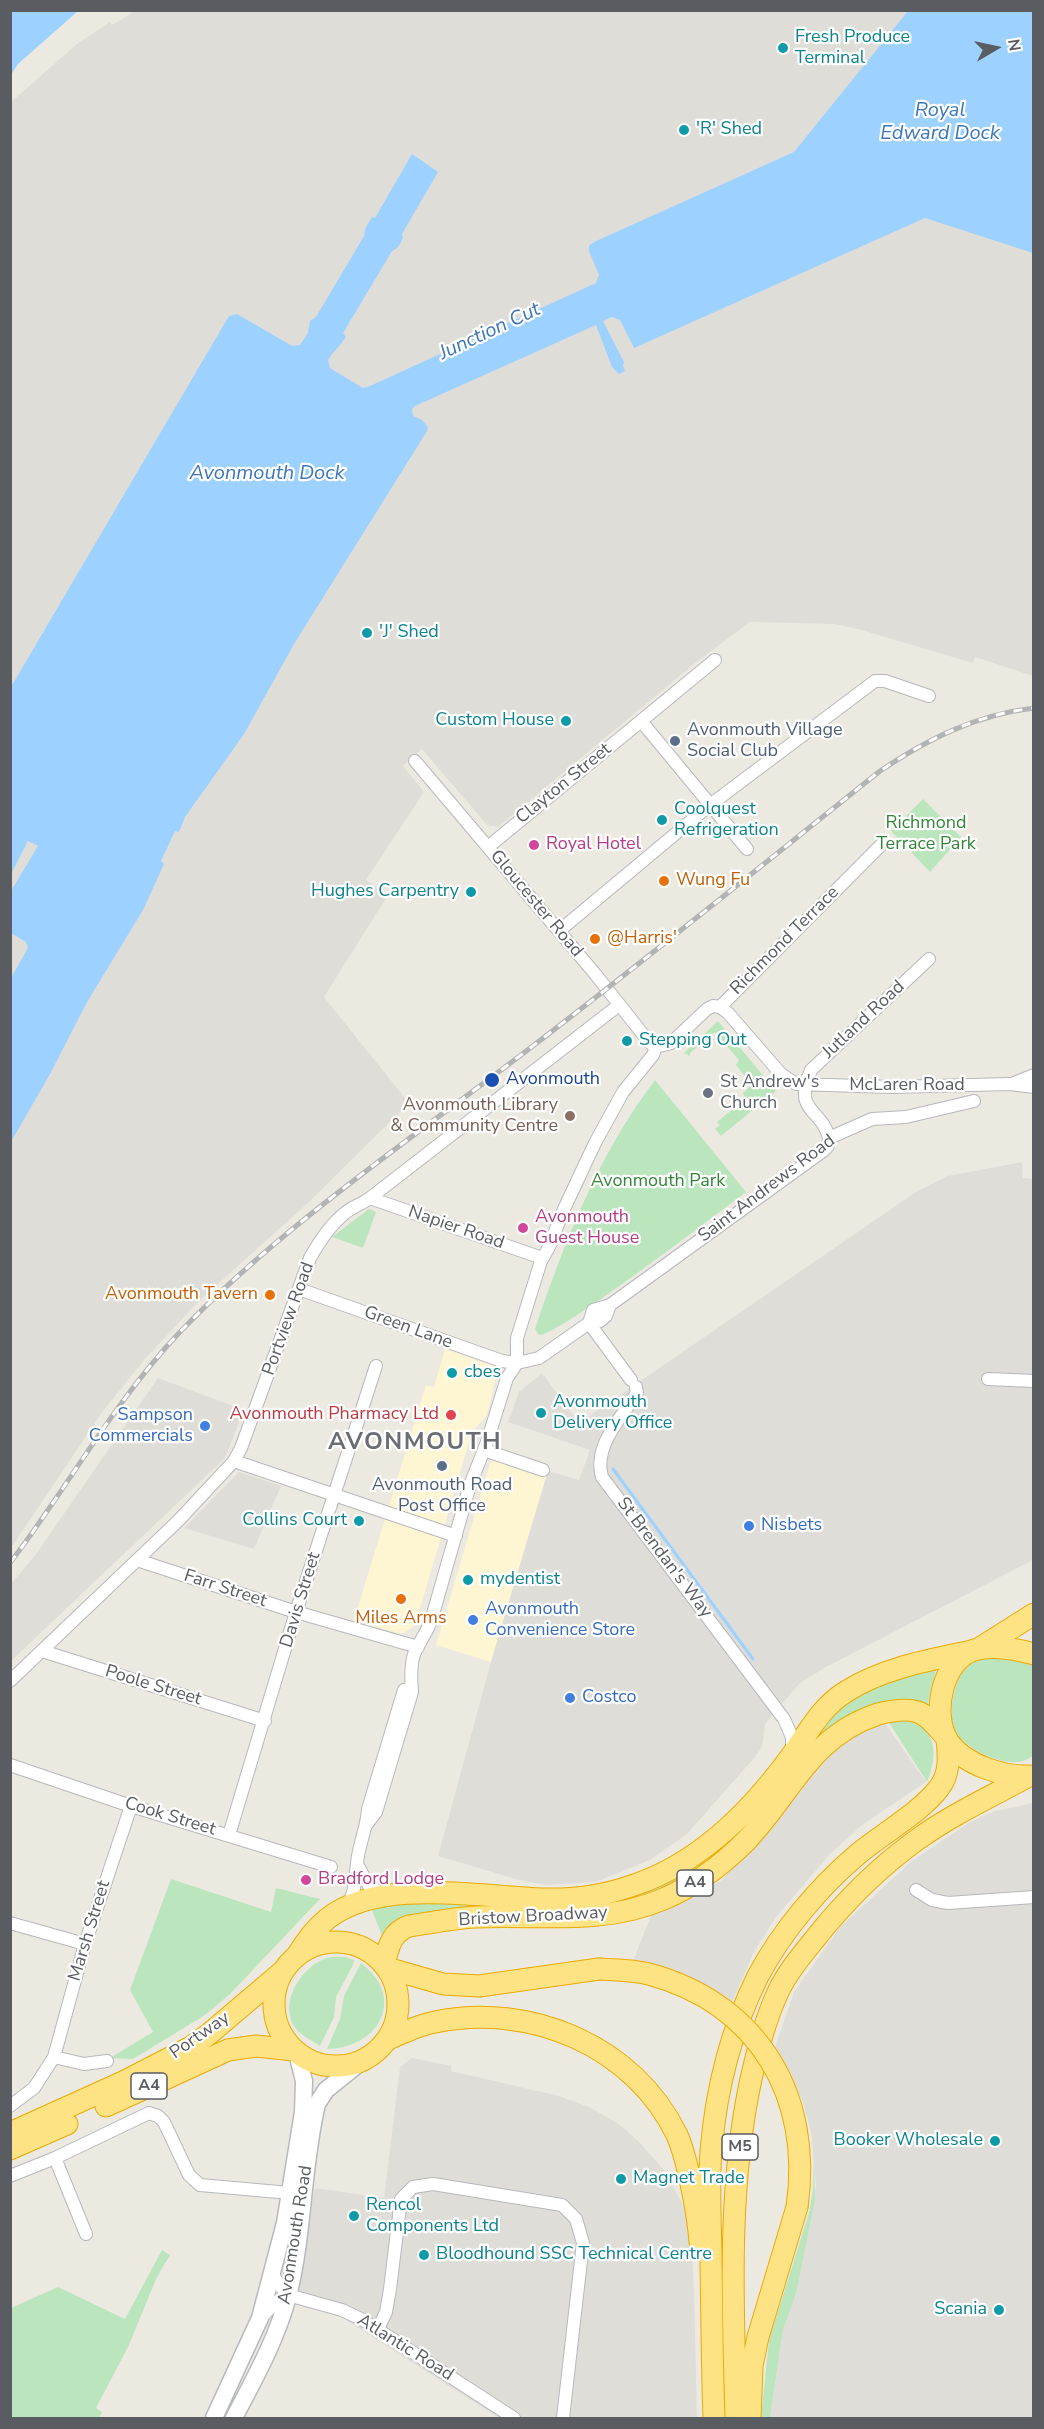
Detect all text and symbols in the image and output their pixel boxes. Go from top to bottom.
north arrow [966,18,1026,78]
place label: Fresh Produce Terminal [795,27,910,70]
text: N [1002,38,1026,53]
marker: Fresh Produce Terminal [776,41,790,55]
water label: Royal Edward Dock [880,99,1000,146]
place label: 'R' Shed [696,119,762,141]
marker: 'R' Shed [677,123,691,137]
water label: Junction Cut [436,298,544,366]
water label: Avonmouth Dock [190,462,344,486]
place label: 'J' Shed [379,622,439,644]
marker: 'J' Shed [360,626,374,640]
place label: Custom House [435,710,554,732]
marker: Custom House [559,714,573,728]
place label: Avonmouth Village Social Club [687,720,843,762]
marker: Avonmouth Village Social Club [668,734,682,748]
street label: Clayton Street [512,739,616,829]
place label: Coolquest Refrigeration [674,799,779,842]
marker: Coolquest Refrigeration [655,813,669,827]
park label: Richmond Terrace Park [876,813,976,856]
place label: Royal Hotel [546,834,641,856]
marker: Royal Hotel [527,838,541,852]
street label: Gloucester Road [485,846,587,962]
place label: Wung Fu [676,870,750,892]
marker: Wung Fu [657,874,671,888]
place label: Hughes Carpentry [311,881,459,903]
street label: Richmond Terrace [726,882,844,1000]
marker: Hughes Carpentry [464,885,478,899]
place label: @Harris' [607,928,677,950]
marker: @Harris' [588,932,602,946]
street label: Jutland Road [818,977,910,1063]
place label: Stepping Out [639,1030,747,1052]
marker: Stepping Out [620,1034,634,1048]
place label: Avonmouth [506,1069,600,1091]
marker: Avonmouth [483,1071,501,1089]
place label: St Andrew's Church [720,1072,819,1114]
street label: McLaren Road [849,1075,965,1097]
marker: St Andrew's Church [701,1086,715,1100]
place label: Avonmouth Library & Community Centre [390,1095,558,1138]
marker: Avonmouth Library & Community Centre [563,1109,577,1123]
street label: Saint Andrews Road [694,1131,840,1247]
park label: Avonmouth Park [591,1171,725,1193]
street label: Napier Road [405,1202,507,1254]
place label: Avonmouth Guest House [535,1207,639,1250]
marker: Avonmouth Guest House [516,1221,530,1235]
street label: Portview Road [259,1259,319,1379]
place label: Avonmouth Tavern [105,1284,258,1306]
marker: Avonmouth Tavern [263,1288,277,1302]
street label: Green Lane [361,1302,455,1354]
place label: cbes [464,1362,501,1384]
marker: cbes [445,1366,459,1380]
place label: Avonmouth Delivery Office [553,1392,672,1434]
place label: Avonmouth Pharmacy Ltd [229,1404,439,1426]
place label: Sampson Commercials [89,1405,193,1448]
marker: Avonmouth Delivery Office [534,1406,548,1420]
marker: Avonmouth Pharmacy Ltd [444,1408,458,1422]
marker: Sampson Commercials [198,1419,212,1433]
district label: AVONMOUTH [328,1429,502,1457]
marker: Avonmouth Road Post Office [435,1459,449,1473]
place label: Avonmouth Road Post Office [372,1475,512,1518]
street label: St Brendan's Way [612,1493,716,1623]
place label: Collins Court [242,1510,347,1532]
marker: Collins Court [352,1514,366,1528]
place label: Nisbets [761,1515,822,1537]
marker: Nisbets [742,1519,756,1533]
street label: Davis Street [276,1550,326,1650]
street label: Farr Street [181,1565,269,1613]
place label: mydentist [480,1569,560,1591]
marker: mydentist [461,1573,475,1587]
marker: Miles Arms [394,1592,408,1606]
place label: Avonmouth Convenience Store [485,1599,635,1642]
place label: Miles Arms [355,1608,447,1630]
marker: Avonmouth Convenience Store [466,1613,480,1627]
street label: Poole Street [102,1661,204,1711]
place label: Costco [582,1687,636,1709]
marker: Costco [563,1691,577,1705]
street label: Cook Street [122,1793,218,1841]
place label: Bradford Lodge [318,1869,444,1891]
road number: A4 [677,1870,713,1896]
marker: Bradford Lodge [299,1873,313,1887]
street label: Marsh Street [64,1878,116,1984]
street label: Bristow Broadway [458,1902,608,1932]
street label: Portway [166,2008,234,2064]
road number: A4 [131,2073,167,2099]
place label: Booker Wholesale [834,2130,983,2152]
road number: M5 [722,2134,758,2160]
marker: Booker Wholesale [988,2134,1002,2148]
street label: Avonmouth Road [274,2164,318,2306]
place label: Magnet Trade [633,2168,745,2190]
marker: Magnet Trade [614,2172,628,2186]
place label: Rencol Components Ltd [366,2195,499,2238]
marker: Rencol Components Ltd [347,2209,361,2223]
place label: Bloodhound SSC Technical Centre [436,2244,712,2266]
marker: Bloodhound SSC Technical Centre [417,2248,431,2262]
place label: Scania [934,2299,987,2321]
marker: Scania [992,2303,1006,2317]
street label: Atlantic Road [353,2310,457,2386]

